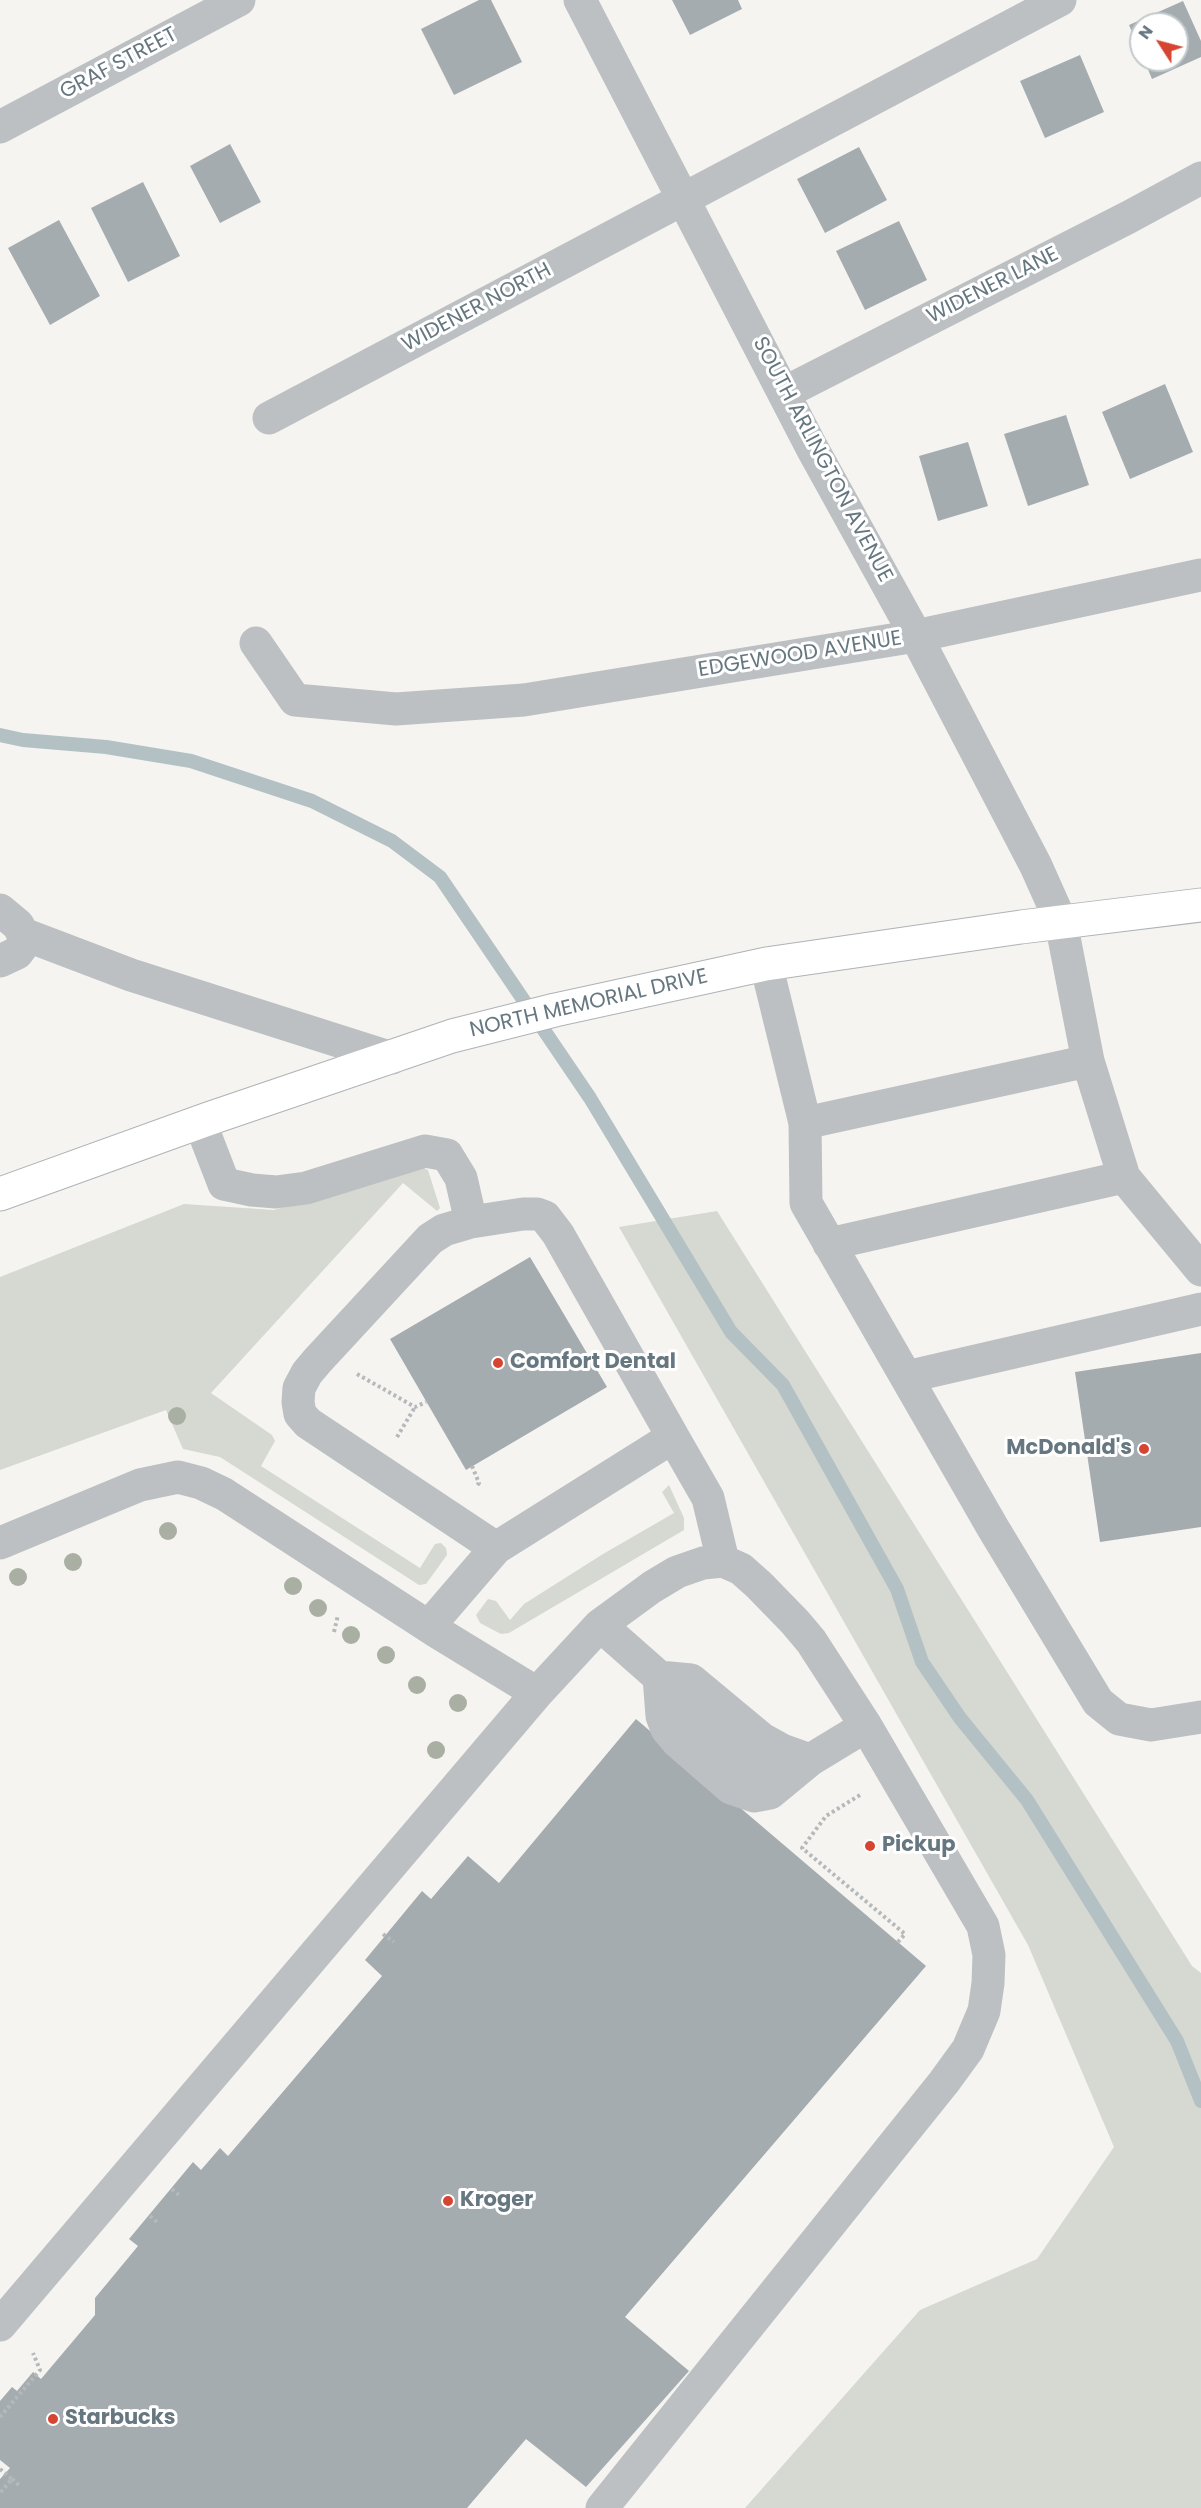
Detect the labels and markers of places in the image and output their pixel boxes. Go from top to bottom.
place label: Comfort Dental [510,1350,676,1376]
marker: Comfort Dental [491,1356,505,1370]
place label: McDonald's [1006,1436,1132,1462]
marker: McDonald's [1137,1442,1151,1456]
place label: Pickup [882,1833,955,1859]
marker: Pickup [863,1839,877,1853]
place label: Kroger [460,2188,533,2214]
marker: Kroger [441,2194,455,2208]
place label: Starbucks [65,2406,176,2432]
marker: Starbucks [46,2412,60,2426]

